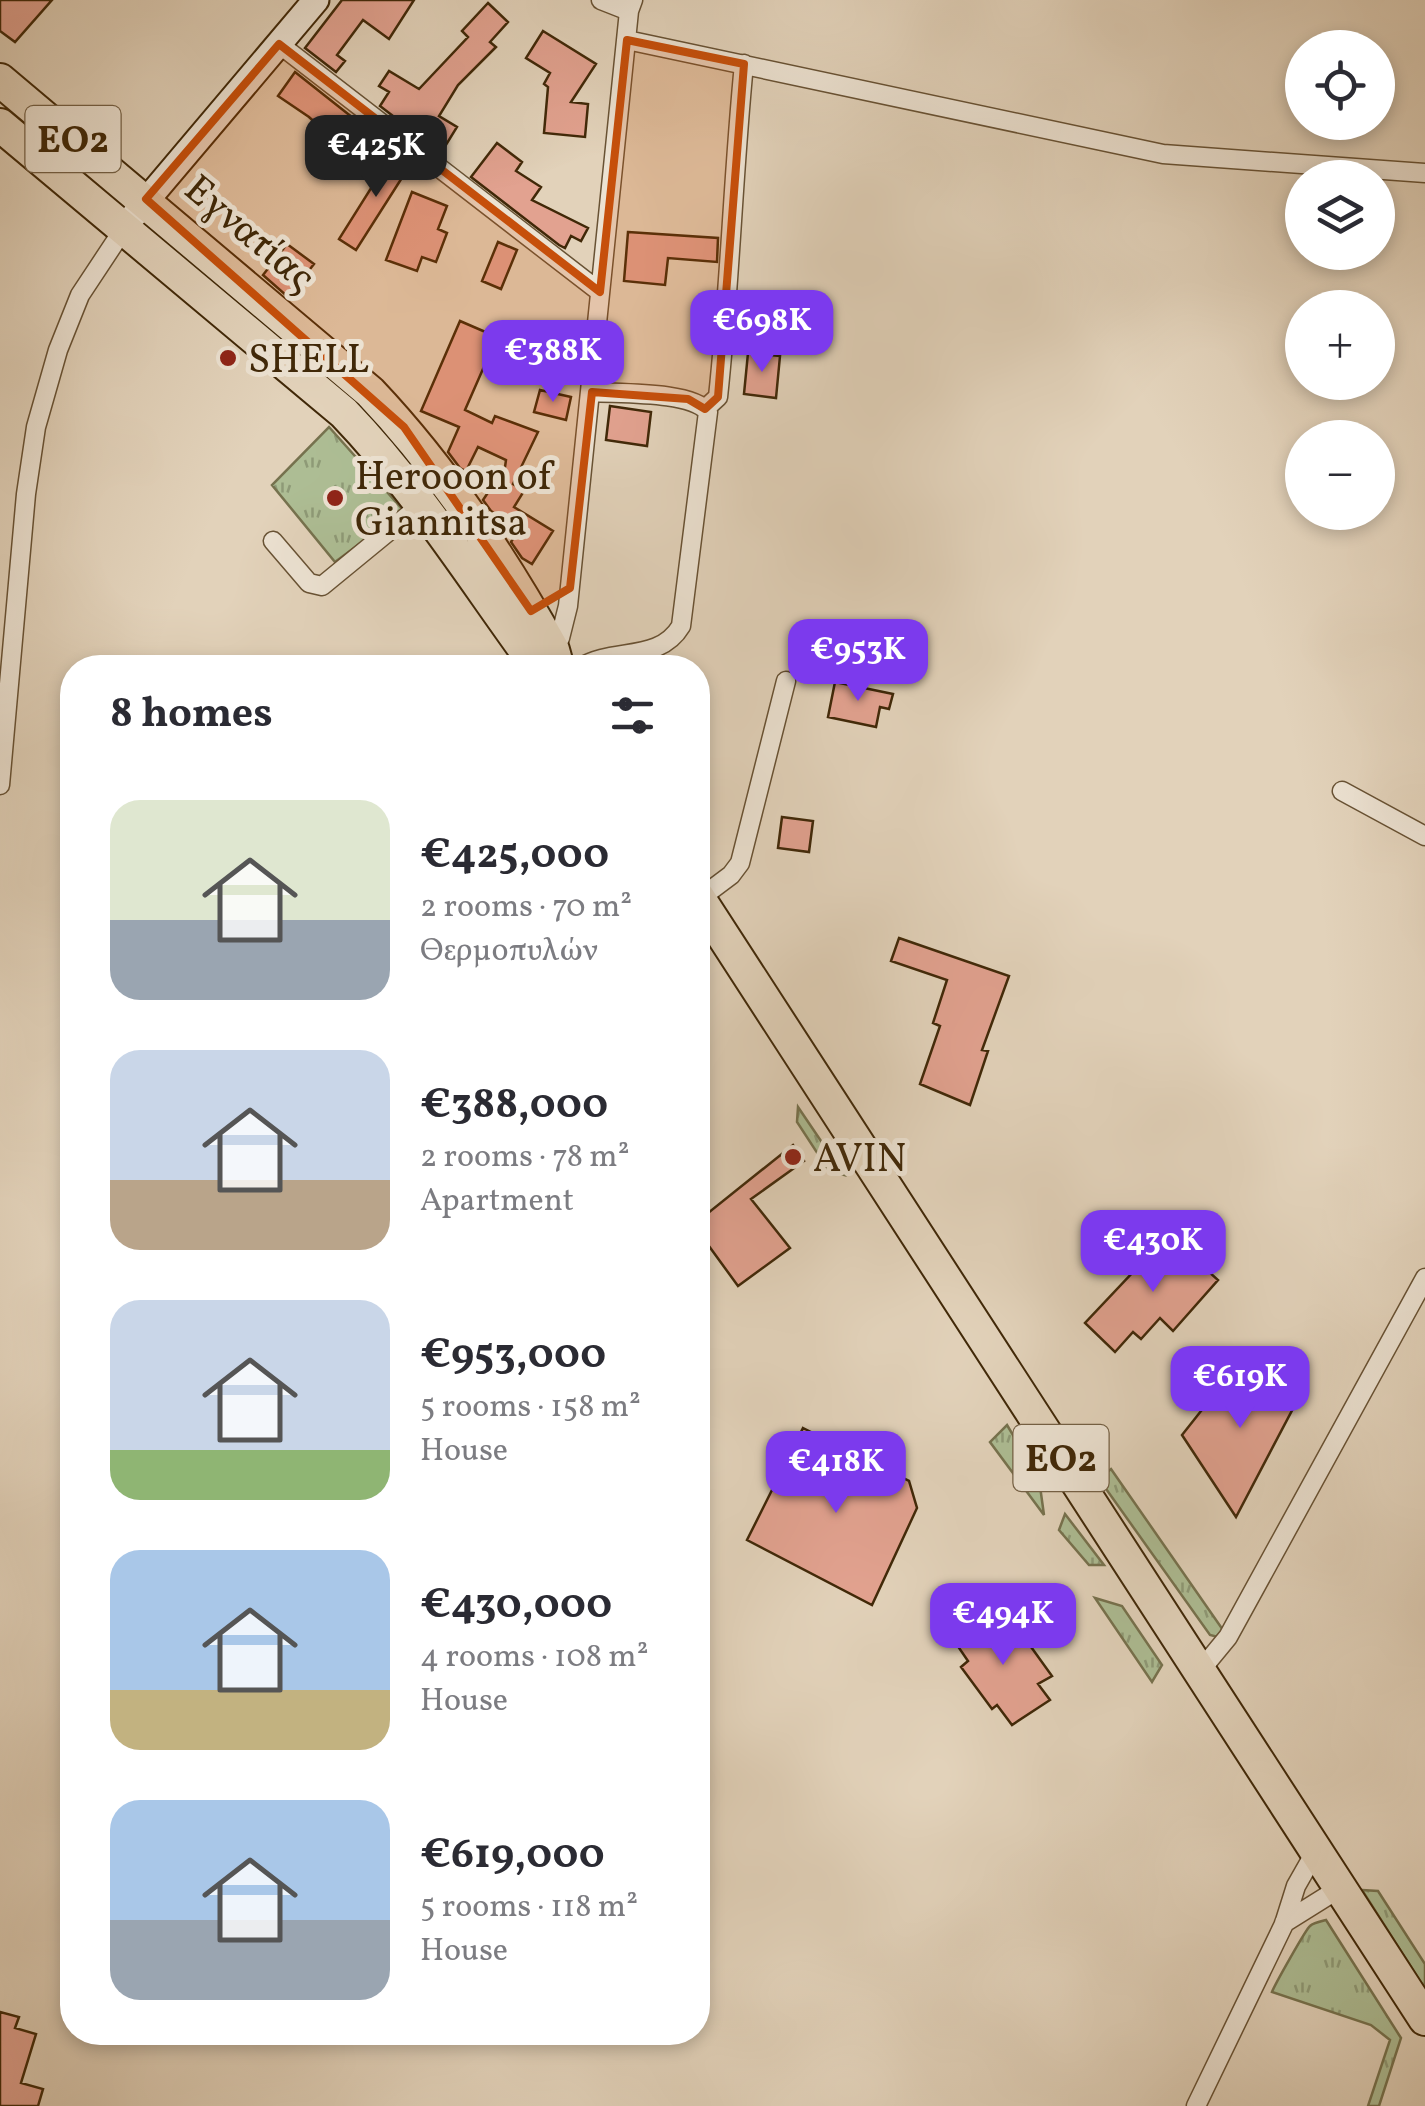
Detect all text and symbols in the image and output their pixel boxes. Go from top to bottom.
map controls [1285,30,1395,530]
button: locate [1285,30,1395,140]
road number: ΕΟ2 [26,106,120,172]
pin: €425K [306,115,446,200]
text: €425K [327,125,425,169]
button: layers [1285,160,1395,270]
street label: Εγνατίας [171,164,326,307]
pin: €698K [692,290,832,375]
button: + [1285,290,1395,400]
text: €698K [712,300,812,344]
pin: €388K [483,320,623,405]
text: €388K [504,330,602,374]
place label: SHELL [248,334,369,390]
marker: SHELL [217,347,239,369]
button: − [1285,420,1395,530]
place label: Herooon of Giannitsa [355,451,555,553]
marker: Herooon of Giannitsa [324,487,346,509]
pin: €953K [788,619,928,704]
text: €953K [810,629,906,673]
text: 8 homes [110,686,273,745]
icon: filters [605,688,660,743]
text: €425,000 [420,827,609,886]
icon: home [190,840,310,960]
text: 2 rooms · 70 m² [420,886,632,930]
text: Θερμοπυλών [420,930,598,974]
text: €388,000 [420,1077,608,1136]
icon: home [190,1090,310,1210]
place label: AVIN [813,1133,906,1189]
text: 2 rooms · 78 m² [420,1136,630,1180]
marker: AVIN [782,1146,804,1168]
text: Apartment [420,1180,574,1224]
pin: €430K [1083,1210,1223,1295]
text: €430K [1103,1220,1203,1264]
text: €953,000 [420,1327,606,1386]
icon: home [190,1340,310,1460]
pin: €619K [1170,1346,1310,1431]
text: €619K [1193,1356,1287,1400]
text: 5 rooms · 158 m² [420,1386,641,1430]
road number: ΕΟ2 [1014,1425,1108,1491]
text: House [420,1430,508,1474]
pin: €418K [766,1431,906,1516]
text: €418K [788,1441,884,1485]
text: €430,000 [420,1577,612,1636]
pin: €494K [933,1583,1073,1668]
icon: home [190,1590,310,1710]
text: €494K [952,1593,1054,1637]
text: 4 rooms · 108 m² [420,1636,649,1680]
text: House [420,1680,508,1724]
text: €619,000 [420,1827,605,1886]
icon: home [190,1840,310,1960]
text: 5 rooms · 118 m² [420,1886,638,1930]
text: House [420,1930,508,1974]

